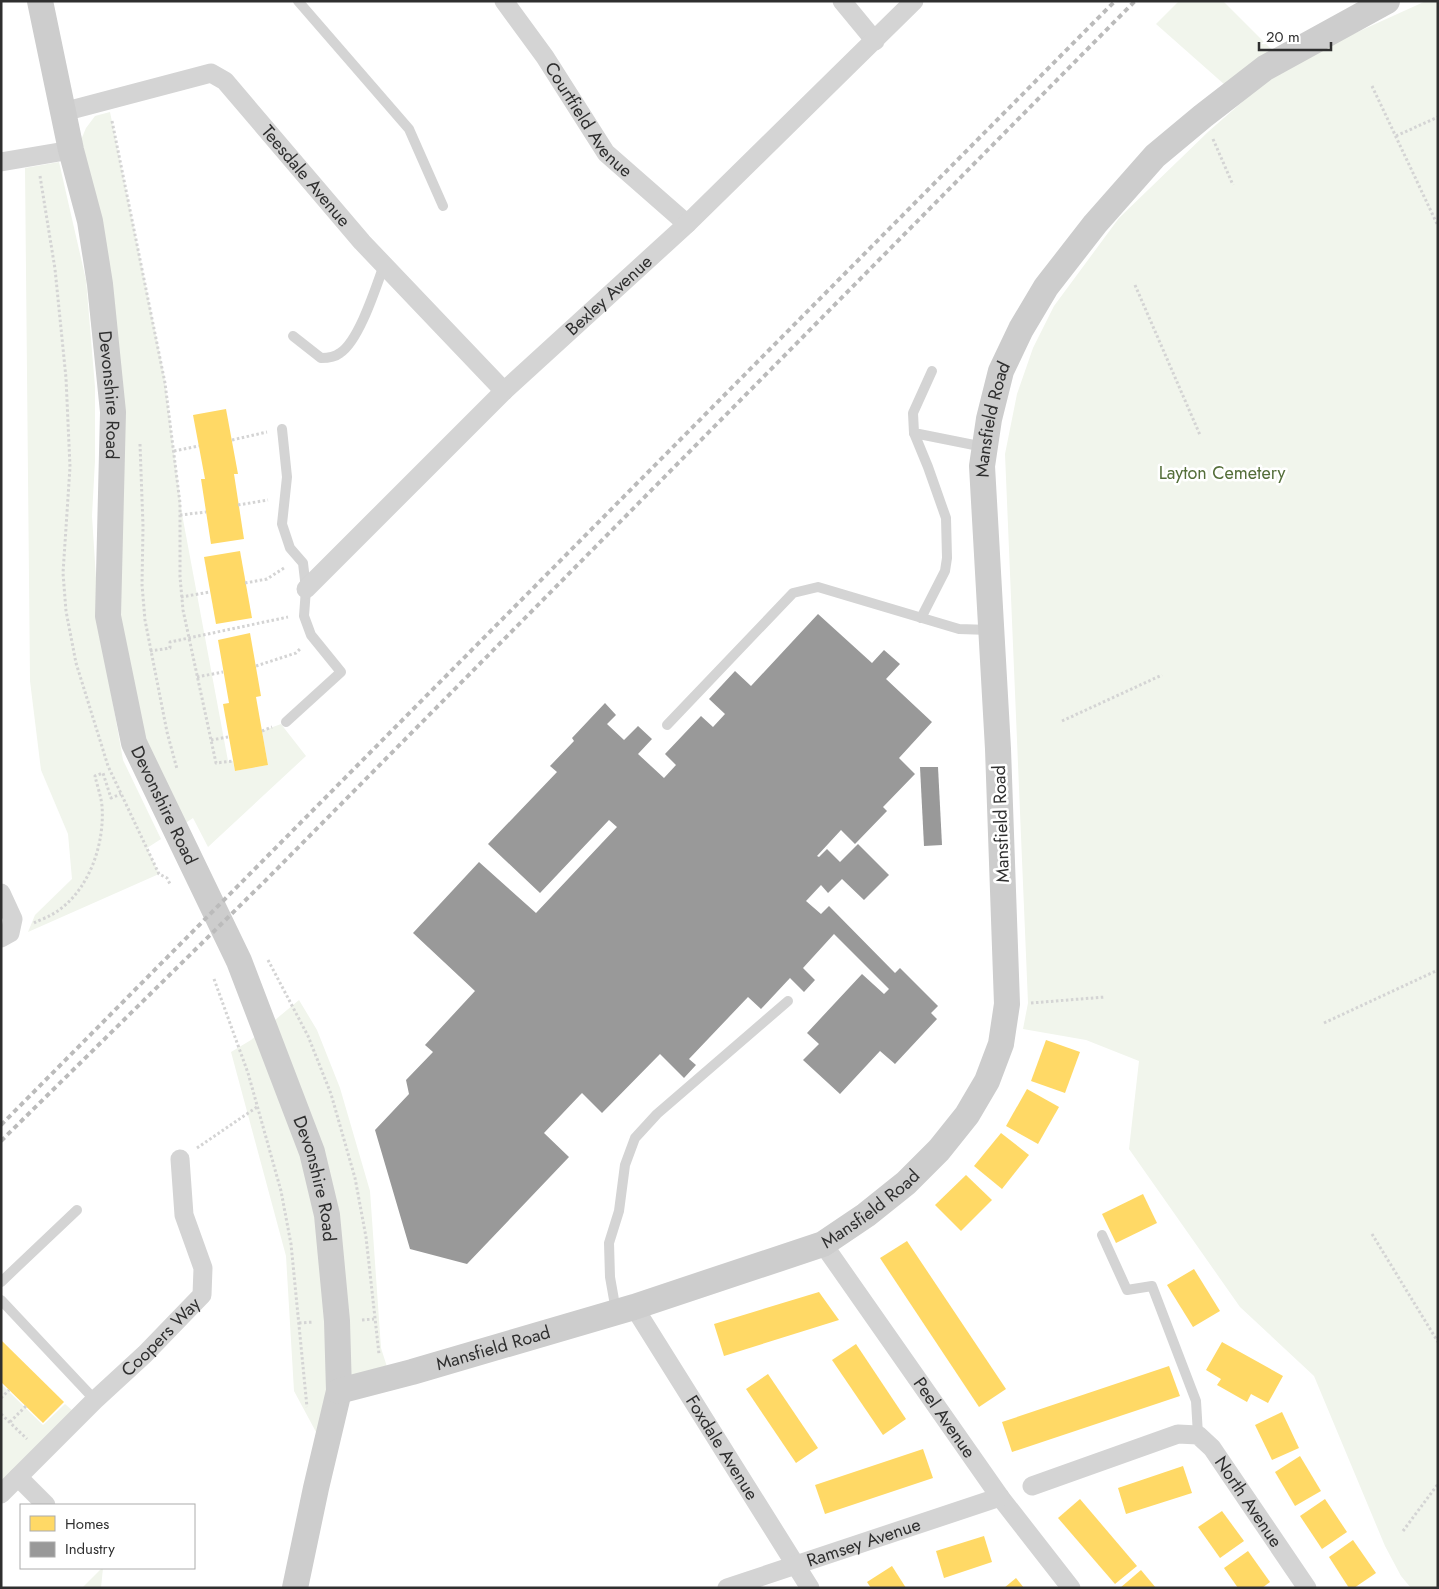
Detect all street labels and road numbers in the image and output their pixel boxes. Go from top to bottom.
street label: Courtfield Avenue [538,57,638,184]
street label: Teesdale Avenue [255,120,357,233]
street label: Bexley Avenue [560,249,658,342]
street label: Devonshire Road [92,329,126,460]
street label: Mansfield Road [969,357,1017,478]
street label: Devonshire Road [124,742,204,869]
street label: Mansfield Road [986,765,1016,883]
street label: Devonshire Road [286,1112,342,1243]
street label: Mansfield Road [816,1163,926,1255]
street label: Coopers Way [115,1291,206,1383]
street label: Mansfield Road [433,1319,553,1377]
street label: Peel Avenue [907,1372,982,1463]
street label: Foxdale Avenue [679,1390,765,1505]
street label: North Avenue [1208,1451,1289,1553]
street label: Ramsey Avenue [803,1511,924,1574]

